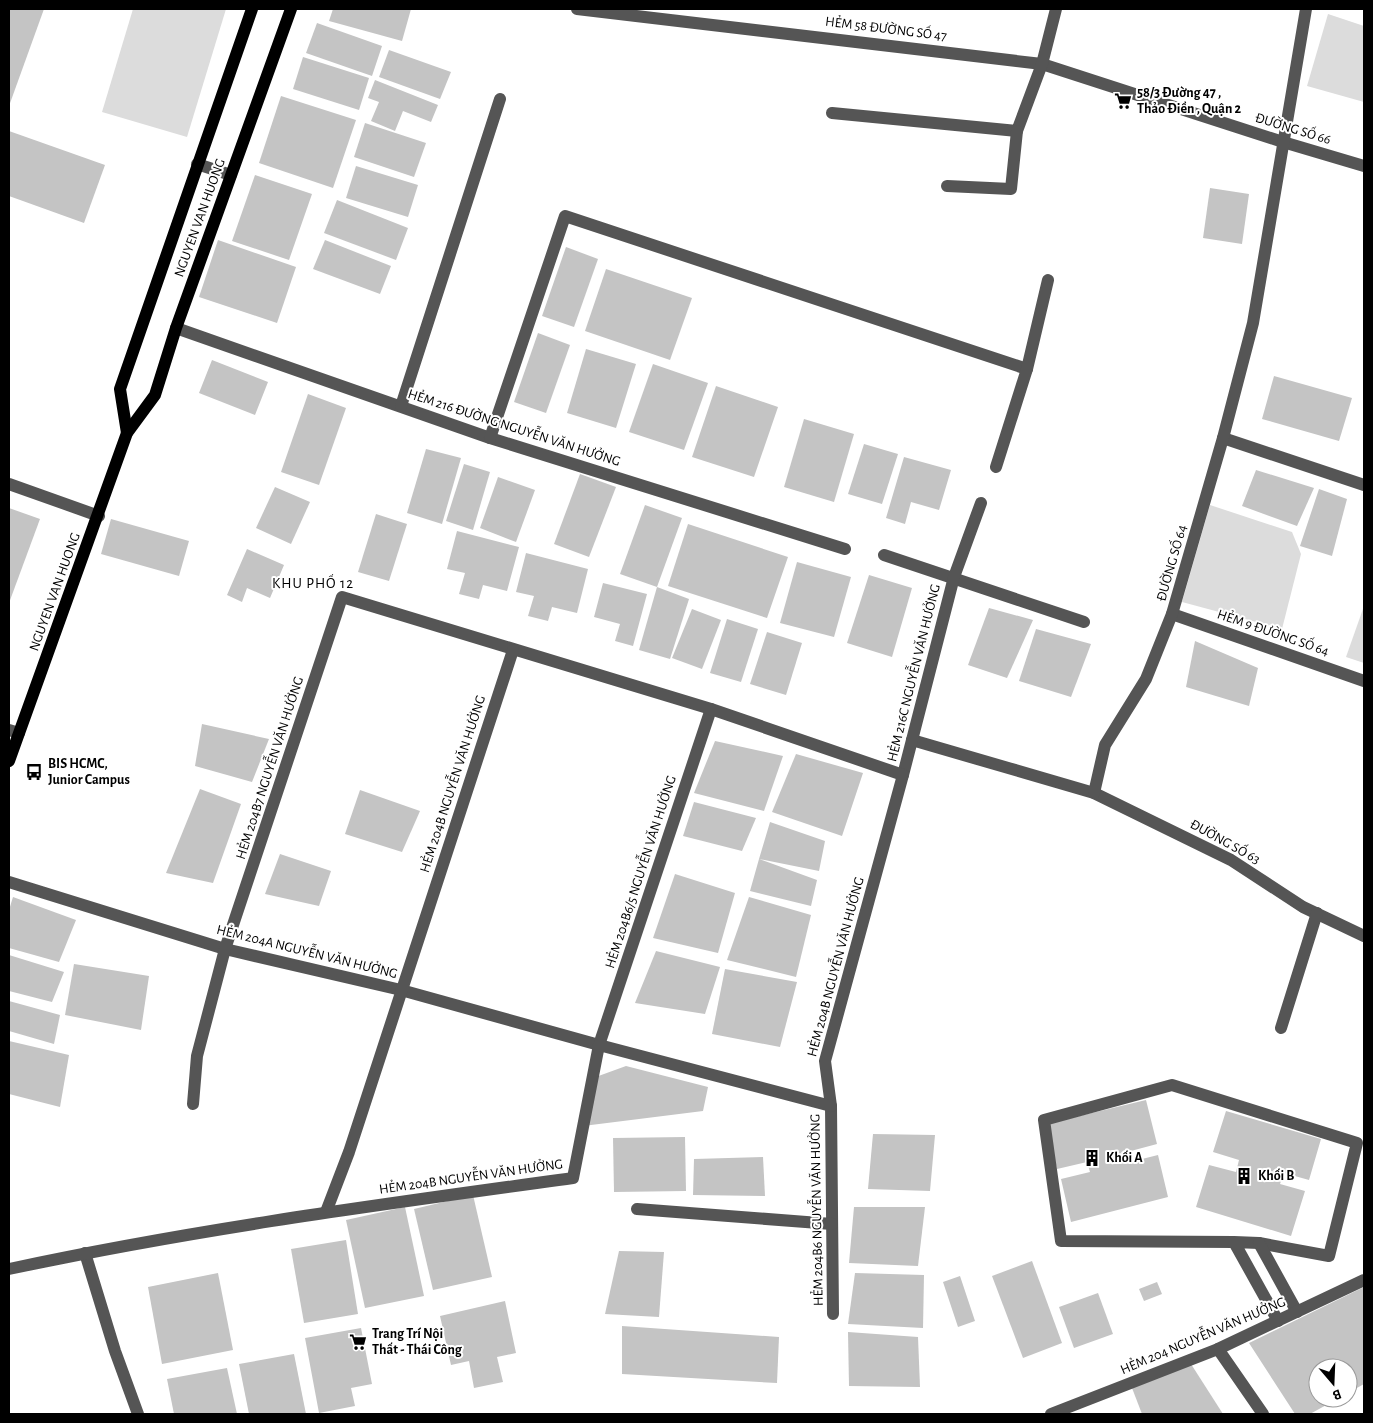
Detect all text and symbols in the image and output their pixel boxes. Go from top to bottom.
street label: HẺM 58 ĐƯỜNG SỐ 47 [824,11,948,43]
place label: 58/3 Đường 47 , Thảo Điền , Quận 2 [1137,86,1242,116]
supermarket icon: 58/3 Đường 47 , Thảo Điền , Quận 2 [1113,91,1133,111]
street label: ĐƯỜNG SỐ 66 [1253,107,1334,147]
street label: NGUYEN VAN HUONG [172,157,228,279]
street label: HẺM 216 ĐƯỜNG NGUYỄN VĂN HƯỞNG [406,383,623,469]
street label: ĐƯỜNG SỐ 64 [1151,522,1190,603]
street label: NGUYEN VAN HUONG [27,531,83,653]
district label: KHU PHỐ 12 [272,573,354,591]
street label: HẺM 216C NGUYỄN VĂN HƯỞNG [881,582,943,763]
street label: HẺM 9 ĐƯỜNG SỐ 64 [1215,604,1332,659]
street label: HẺM 204B7 NGUYỄN VĂN HƯỞNG [230,674,306,861]
street label: HẺM 204B NGUYỄN VĂN HƯỞNG [414,692,488,874]
place label: BIS HCMC, Junior Campus [48,757,130,787]
bus stop icon: BIS HCMC, Junior Campus [24,762,44,782]
street label: HẺM 204B6/5 NGUYỄN VĂN HƯỞNG [599,773,679,970]
street label: ĐƯỜNG SỐ 63 [1188,814,1264,867]
street label: HẺM 204B NGUYỄN VĂN HƯỞNG [801,875,867,1058]
street label: HẺM 204A NGUYỄN VĂN HƯỞNG [215,919,400,981]
street label: HẺM 204B6 NGUYỄN VĂN HƯỞNG [804,1114,826,1306]
building icon: Khối A [1082,1148,1102,1168]
place label: Khối A [1106,1150,1143,1165]
street label: HẺM 204B NGUYỄN VĂN HƯỞNG [378,1153,564,1197]
building icon: Khối B [1234,1166,1254,1186]
place label: Khối B [1258,1168,1294,1183]
street label: HẺM 204 NGUYỄN VĂN HƯỞNG [1117,1291,1288,1377]
place label: Trang Trí Nội Thất - Thái Công [372,1327,463,1357]
supermarket icon: Trang Trí Nội Thất - Thái Công [348,1332,368,1352]
north arrow [1308,1358,1358,1408]
text: B [1331,1386,1343,1402]

